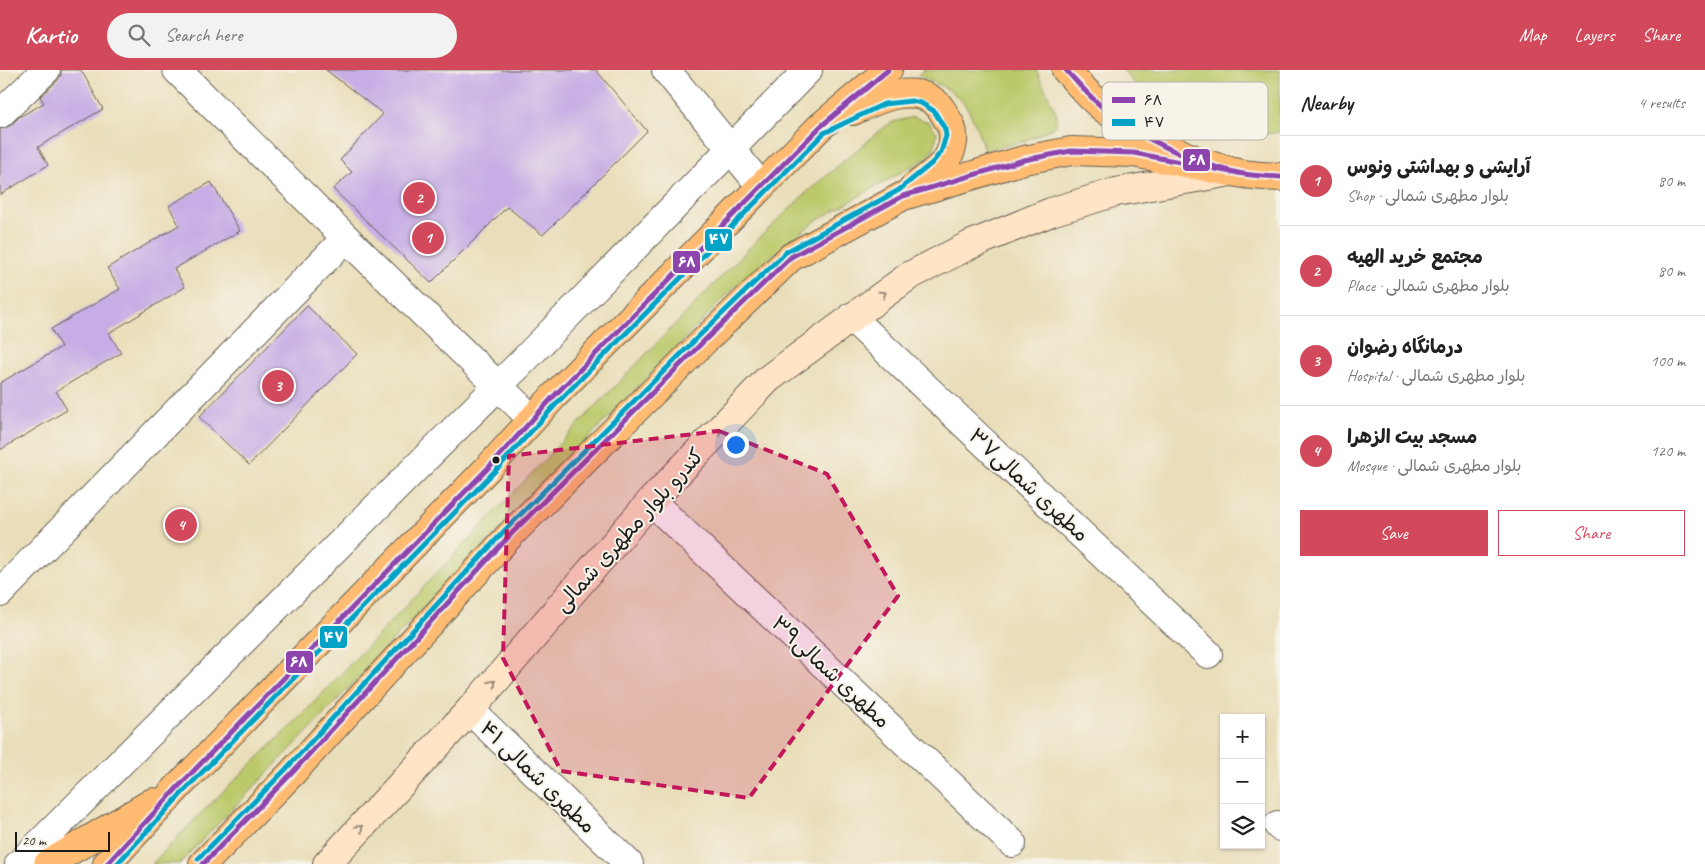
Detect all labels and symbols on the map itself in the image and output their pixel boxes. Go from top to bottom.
legend [1102,82,1268,140]
text: ۶۸ [1144,92,1162,109]
text: ۴۷ [1144,114,1164,131]
line badge: ۶۸ [1182,148,1211,172]
text: ۶۸ [1188,152,1206,169]
pin: 2 [403,179,435,217]
pin: 1 [412,219,444,257]
line badge: ۴۷ [704,228,733,252]
text: ۴۷ [709,231,729,248]
line badge: ۶۸ [672,250,701,274]
text: ۶۸ [678,254,696,271]
one-way arrow [877,291,887,300]
pin: 3 [262,367,294,405]
street label: مطهرى شمالى۳۷ [963,423,1095,548]
one-way arrow [712,428,721,437]
your location [723,432,749,458]
street label: کندرو بلوار مطهری شمالی [549,443,710,618]
unlabelled marker [491,455,501,465]
pin: 4 [165,506,197,544]
street label: مطهرى شمالى۳۹ [765,610,896,735]
line badge: ۴۷ [319,625,348,649]
text: ۴۷ [324,629,344,646]
line badge: ۶۸ [285,650,314,674]
text: ۶۸ [290,654,308,671]
one-way arrow [488,679,497,688]
street label: ۴۱ مطهرى شمالى [474,715,601,840]
one-way arrow [354,825,363,834]
scale bar [15,829,110,852]

